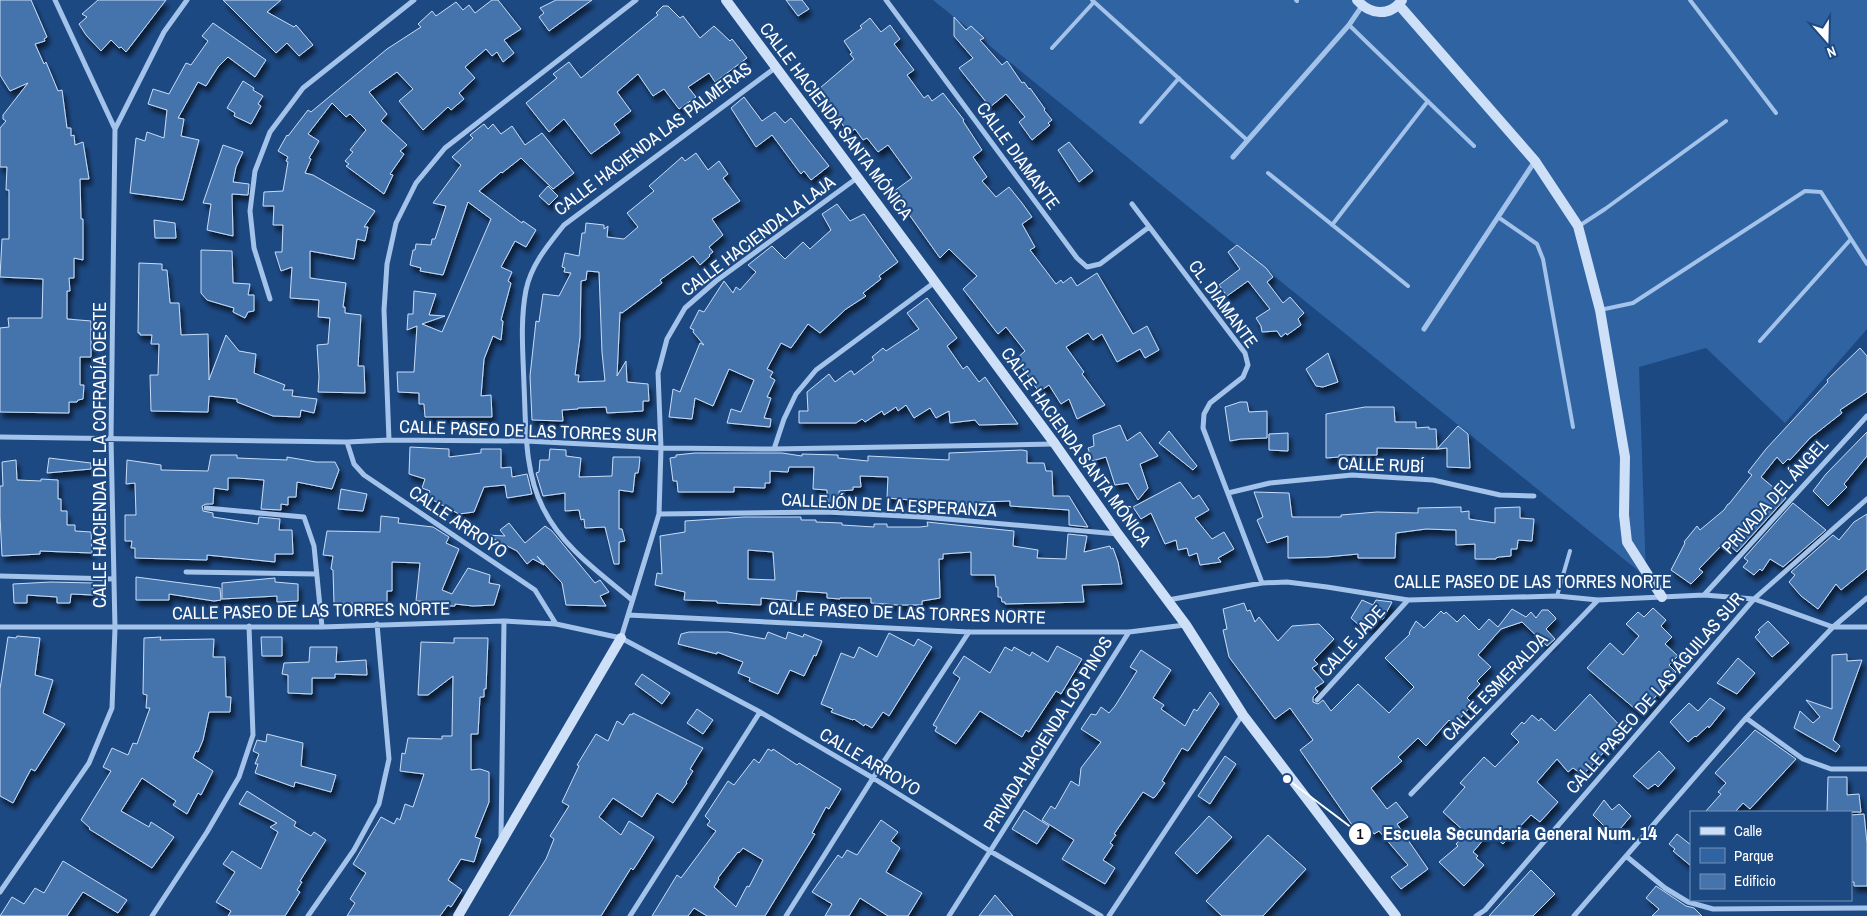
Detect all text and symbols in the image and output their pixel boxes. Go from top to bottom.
north arrow [1802,15,1852,65]
street label: CALLE HACIENDA SANTA MÓNICA [754,17,919,225]
text: N [1824,42,1838,62]
street label: CALLE HACIENDA LAS PALMERAS [549,56,757,221]
street label: CALLE DIAMANTE [971,97,1066,214]
street label: CALLE HACIENDA LA LAJA [675,169,840,302]
street label: CL. DIAMANTE [1183,255,1264,353]
street label: CALLE HACIENDA DE LA COFRADÍA OESTE [87,302,112,608]
street label: CALLE HACIENDA SANTA MÓNICA [995,342,1157,552]
street label: CALLE PASEO DE LAS TORRES SUR [399,414,658,448]
street label: PRIVADA DEL ÁNGEL [1716,432,1834,559]
street label: CALLE RUBÍ [1338,451,1425,479]
street label: CALLE ARROYO [404,479,513,564]
street label: CALLEJÓN DE LA ESPERANZA [781,486,998,523]
street label: CALLE PASEO DE LAS TORRES NORTE [1394,569,1672,594]
street label: CALLE PASEO DE LAS ÁGUILAS SUR [1560,586,1750,799]
street label: CALLE PASEO DE LAS TORRES NORTE [768,595,1046,630]
street label: CALLE PASEO DE LAS TORRES NORTE [172,596,450,625]
street label: CALLE JADE [1313,599,1391,682]
street label: CALLE ESMERALDA [1436,627,1553,746]
street label: PRIVADA HACIENDA LOS PINOS [977,631,1118,836]
street label: CALLE ARROYO [815,721,926,802]
legend [1690,811,1852,901]
callout: Escuela Secundaria General Num. 14 [1348,817,1667,851]
text: Escuela Secundaria General Num. 14 [1383,820,1658,846]
text: Calle [1734,820,1762,841]
text: 1 [1357,823,1364,844]
text: Parque [1734,845,1774,866]
text: Edificio [1734,870,1776,891]

